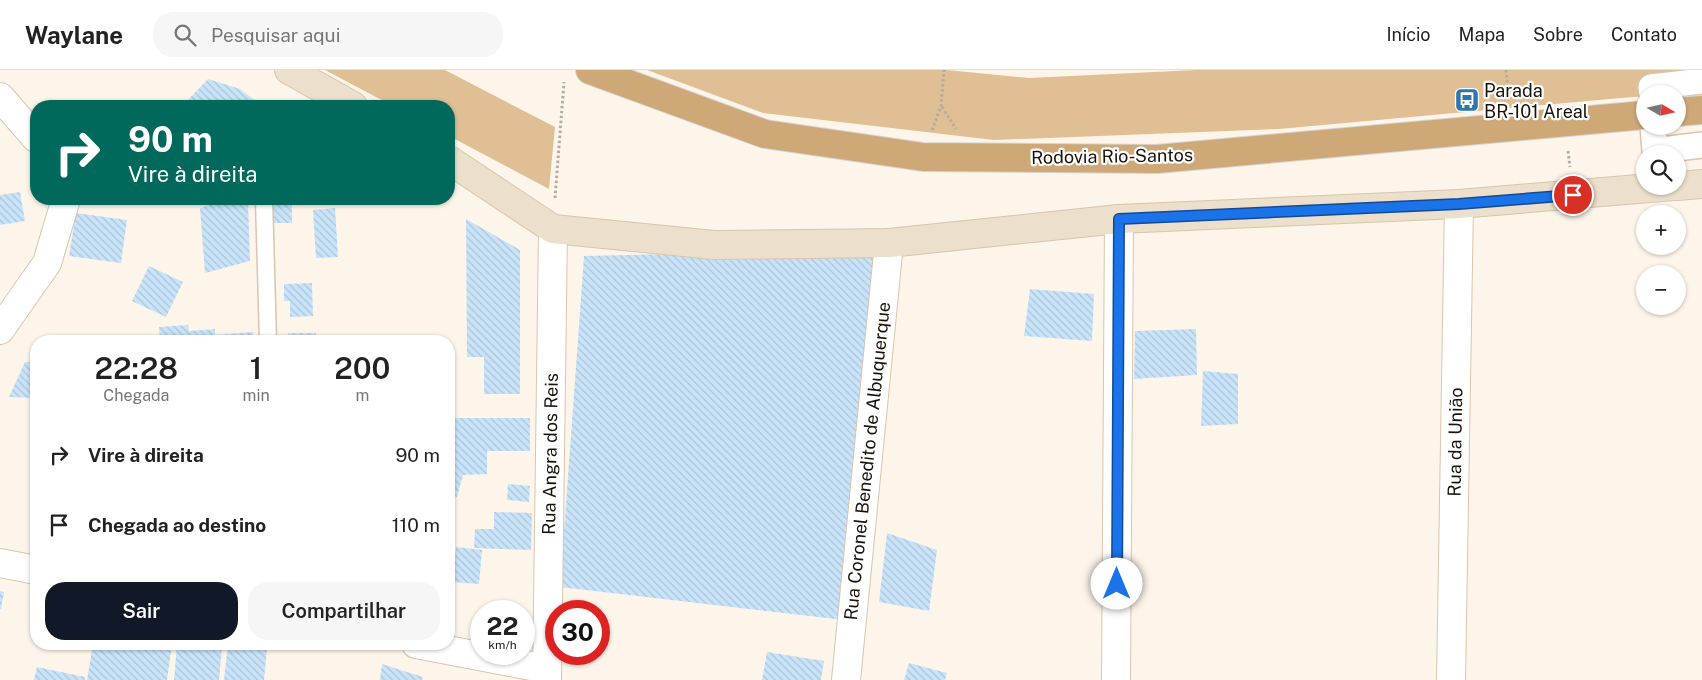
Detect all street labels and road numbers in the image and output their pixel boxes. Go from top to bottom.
street label: Rodovia Rio-Santos [1031,144,1193,168]
street label: Rua Coronel Benedito de Albuquerque [840,301,894,621]
street label: Rua Angra dos Reis [538,373,562,535]
street label: Rua da União [1444,387,1466,497]

